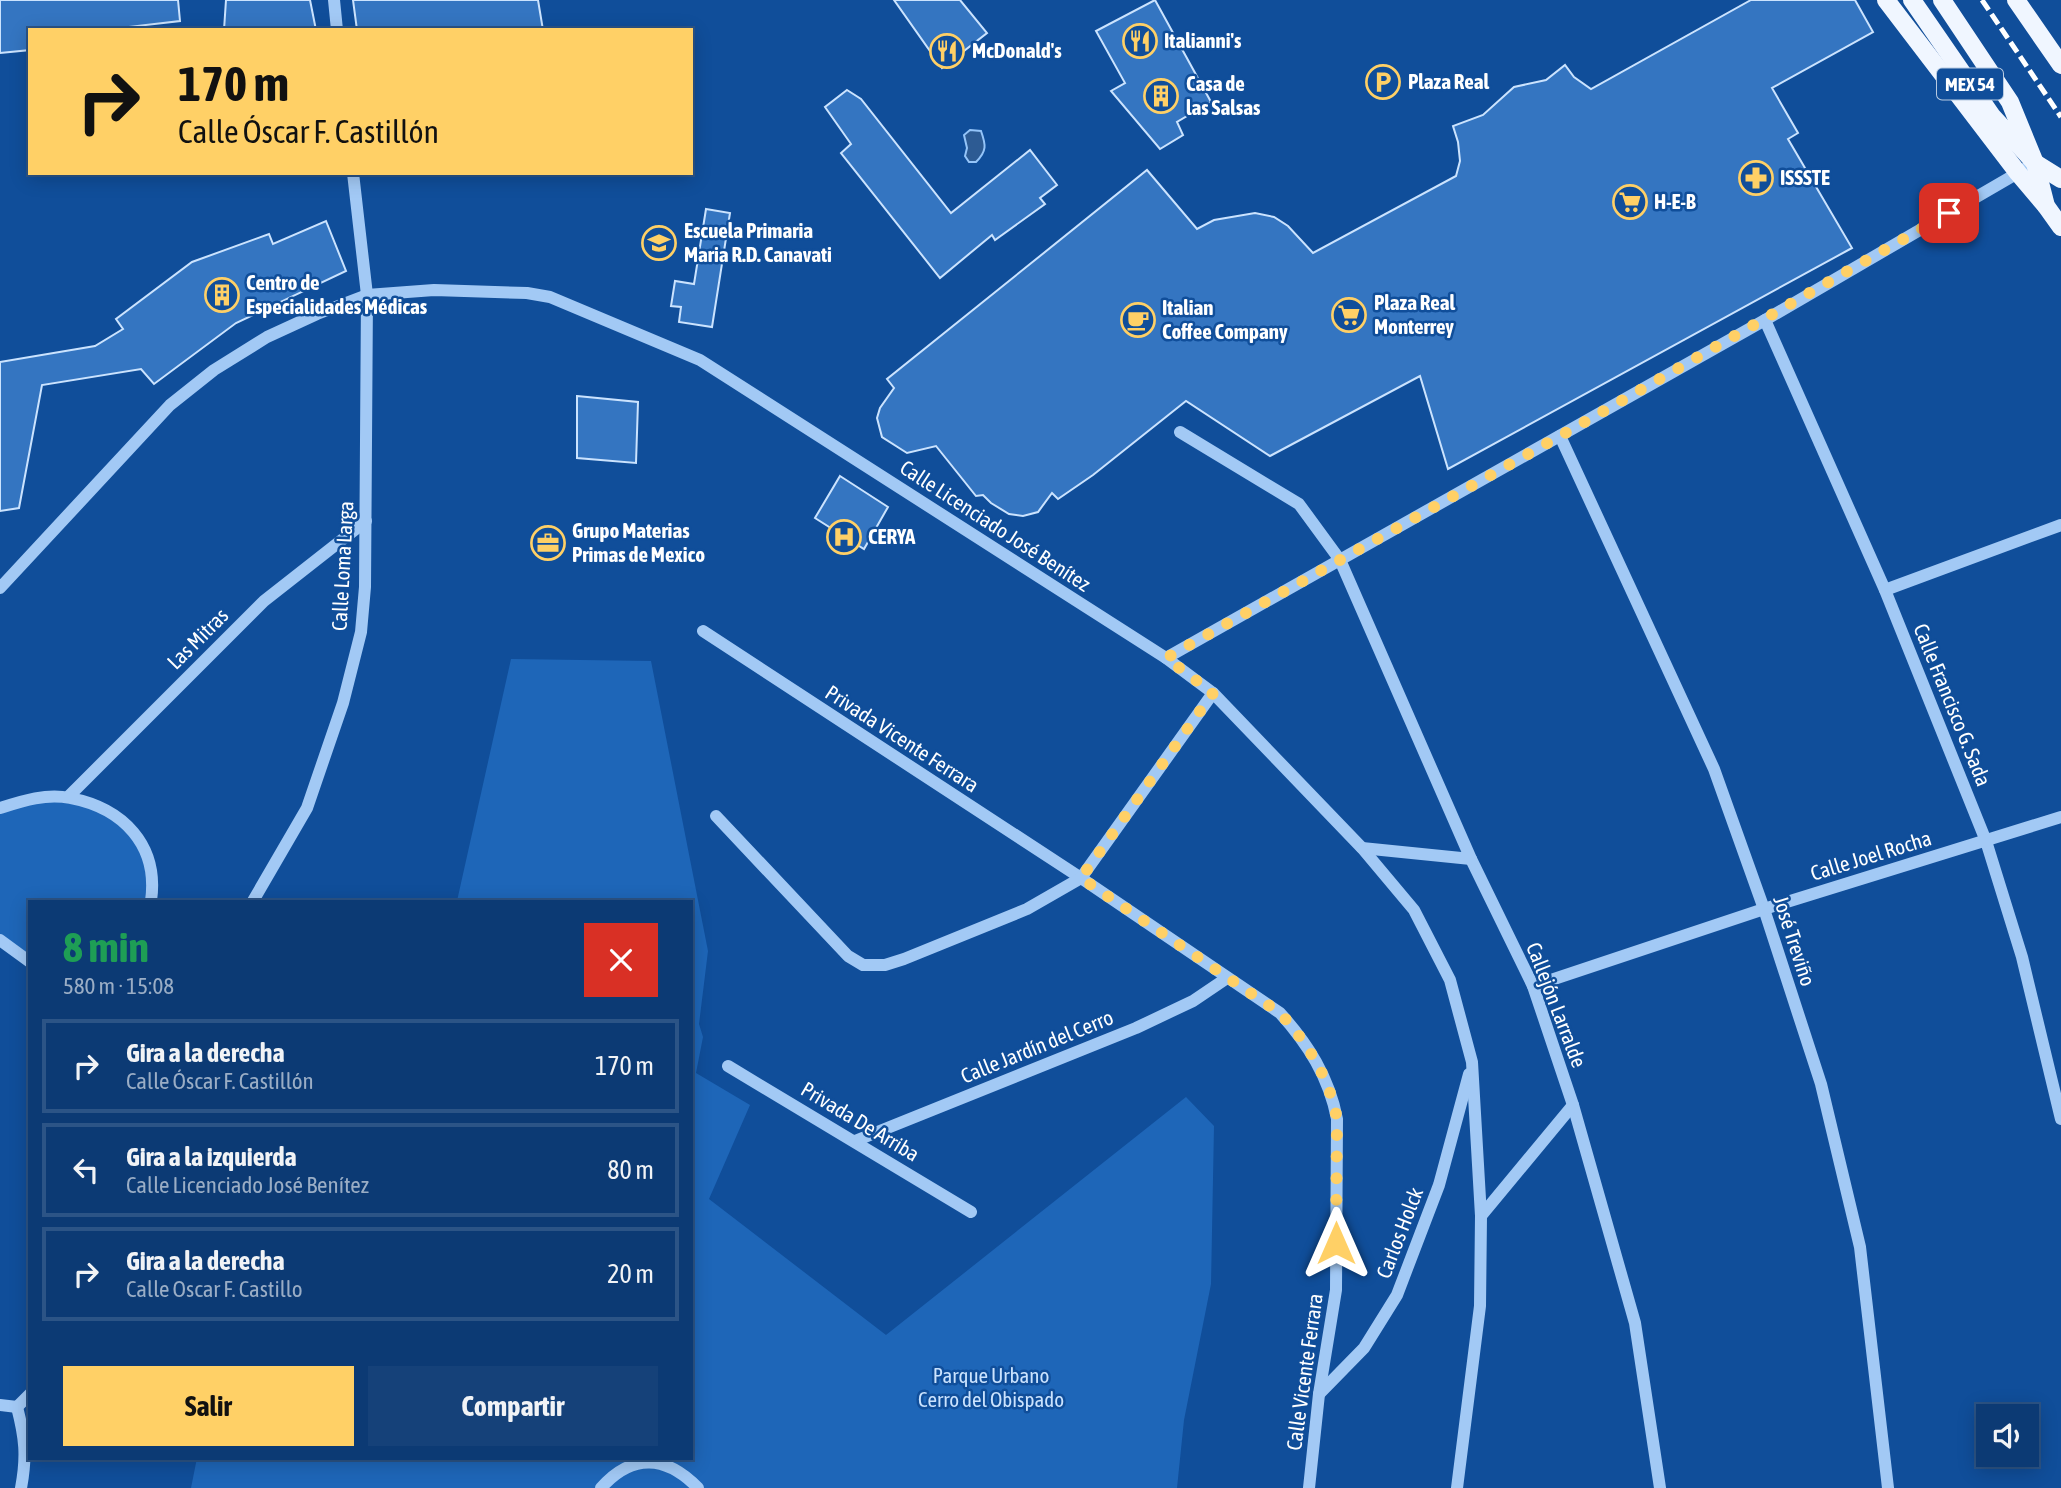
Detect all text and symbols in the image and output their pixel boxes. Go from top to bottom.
restaurant icon: Italianni's [1121,22,1159,60]
place label: Italianni's [1164,28,1242,52]
restaurant icon: McDonald's [928,32,966,70]
place label: McDonald's [972,38,1062,62]
text: 170 m [178,55,289,111]
icon: right [63,56,154,147]
parking icon: Plaza Real [1364,63,1402,101]
road number: MEX 54 [1937,68,2003,100]
place label: Plaza Real [1408,69,1490,93]
place label: Casa de las Salsas [1186,71,1261,119]
building icon: Casa de las Salsas [1142,77,1180,115]
text: Calle Óscar F. Castillón [178,113,439,150]
pharmacy icon: ISSSTE [1737,159,1775,197]
place label: ISSSTE [1780,165,1830,189]
supermarket icon: H-E-B [1611,183,1649,221]
pin [1919,183,1979,243]
place label: H-E-B [1654,189,1696,213]
icon: arrive [1930,194,1968,232]
place label: Escuela Primaria Maria R.D. Canavati [684,218,832,266]
school or university icon: Escuela Primaria Maria R.D. Canavati [640,224,678,262]
place label: Centro de Especialidades Médicas [246,270,428,318]
building icon: Centro de Especialidades Médicas [203,276,241,314]
place label: Plaza Real Monterrey [1374,290,1456,338]
place label: Italian Coffee Company [1162,295,1288,343]
supermarket icon: Plaza Real Monterrey [1330,296,1368,334]
cafe icon: Italian Coffee Company [1119,301,1157,339]
street label: Calle Licenciado José Benítez [896,455,1096,596]
street label: Calle Loma Larga [327,500,357,632]
place label: Grupo Materias Primas de Mexico [572,518,705,566]
hospital icon: CERYA [825,518,863,556]
office icon: Grupo Materias Primas de Mexico [529,524,567,562]
place label: CERYA [868,524,916,548]
street label: Las Mitras [162,603,233,674]
street label: Calle Francisco G. Sada [1909,620,1996,789]
street label: Privada Vicente Ferrara [821,680,984,797]
street label: Calle Joel Rocha [1807,825,1934,885]
street label: José Treviño [1769,893,1821,989]
text: 8 min [63,923,149,971]
button: close [584,923,658,997]
street label: Callejón Larralde [1522,939,1592,1071]
text: 580 m · 15:08 [63,973,174,999]
street label: Calle Jardín del Cerro [957,1005,1116,1088]
text: Gira a la derecha [126,1038,285,1068]
icon: right [67,1047,105,1085]
text: 170 m [595,1051,654,1081]
text: Calle Óscar F. Castillón [126,1068,314,1094]
street label: Privada De Arriba [797,1076,924,1166]
text: Gira a la izquierda [126,1142,297,1172]
icon: left [67,1151,105,1189]
text: 80 m [607,1155,654,1185]
text: Calle Licenciado José Benítez [126,1172,369,1198]
street label: Carlos Holck [1371,1184,1427,1281]
position arrow [1299,1206,1373,1280]
text: Gira a la derecha [126,1246,285,1276]
icon: right [67,1255,105,1293]
text: 20 m [607,1259,654,1289]
text: Calle Oscar F. Castillo [126,1276,303,1302]
street label: Calle Vicente Ferrara [1281,1292,1327,1452]
park label: Parque Urbano Cerro del Obispado [918,1363,1064,1411]
button: Salir [63,1366,354,1446]
button: Compartir [368,1366,658,1446]
map controls [1976,1404,2039,1467]
button: sound [1976,1404,2039,1467]

